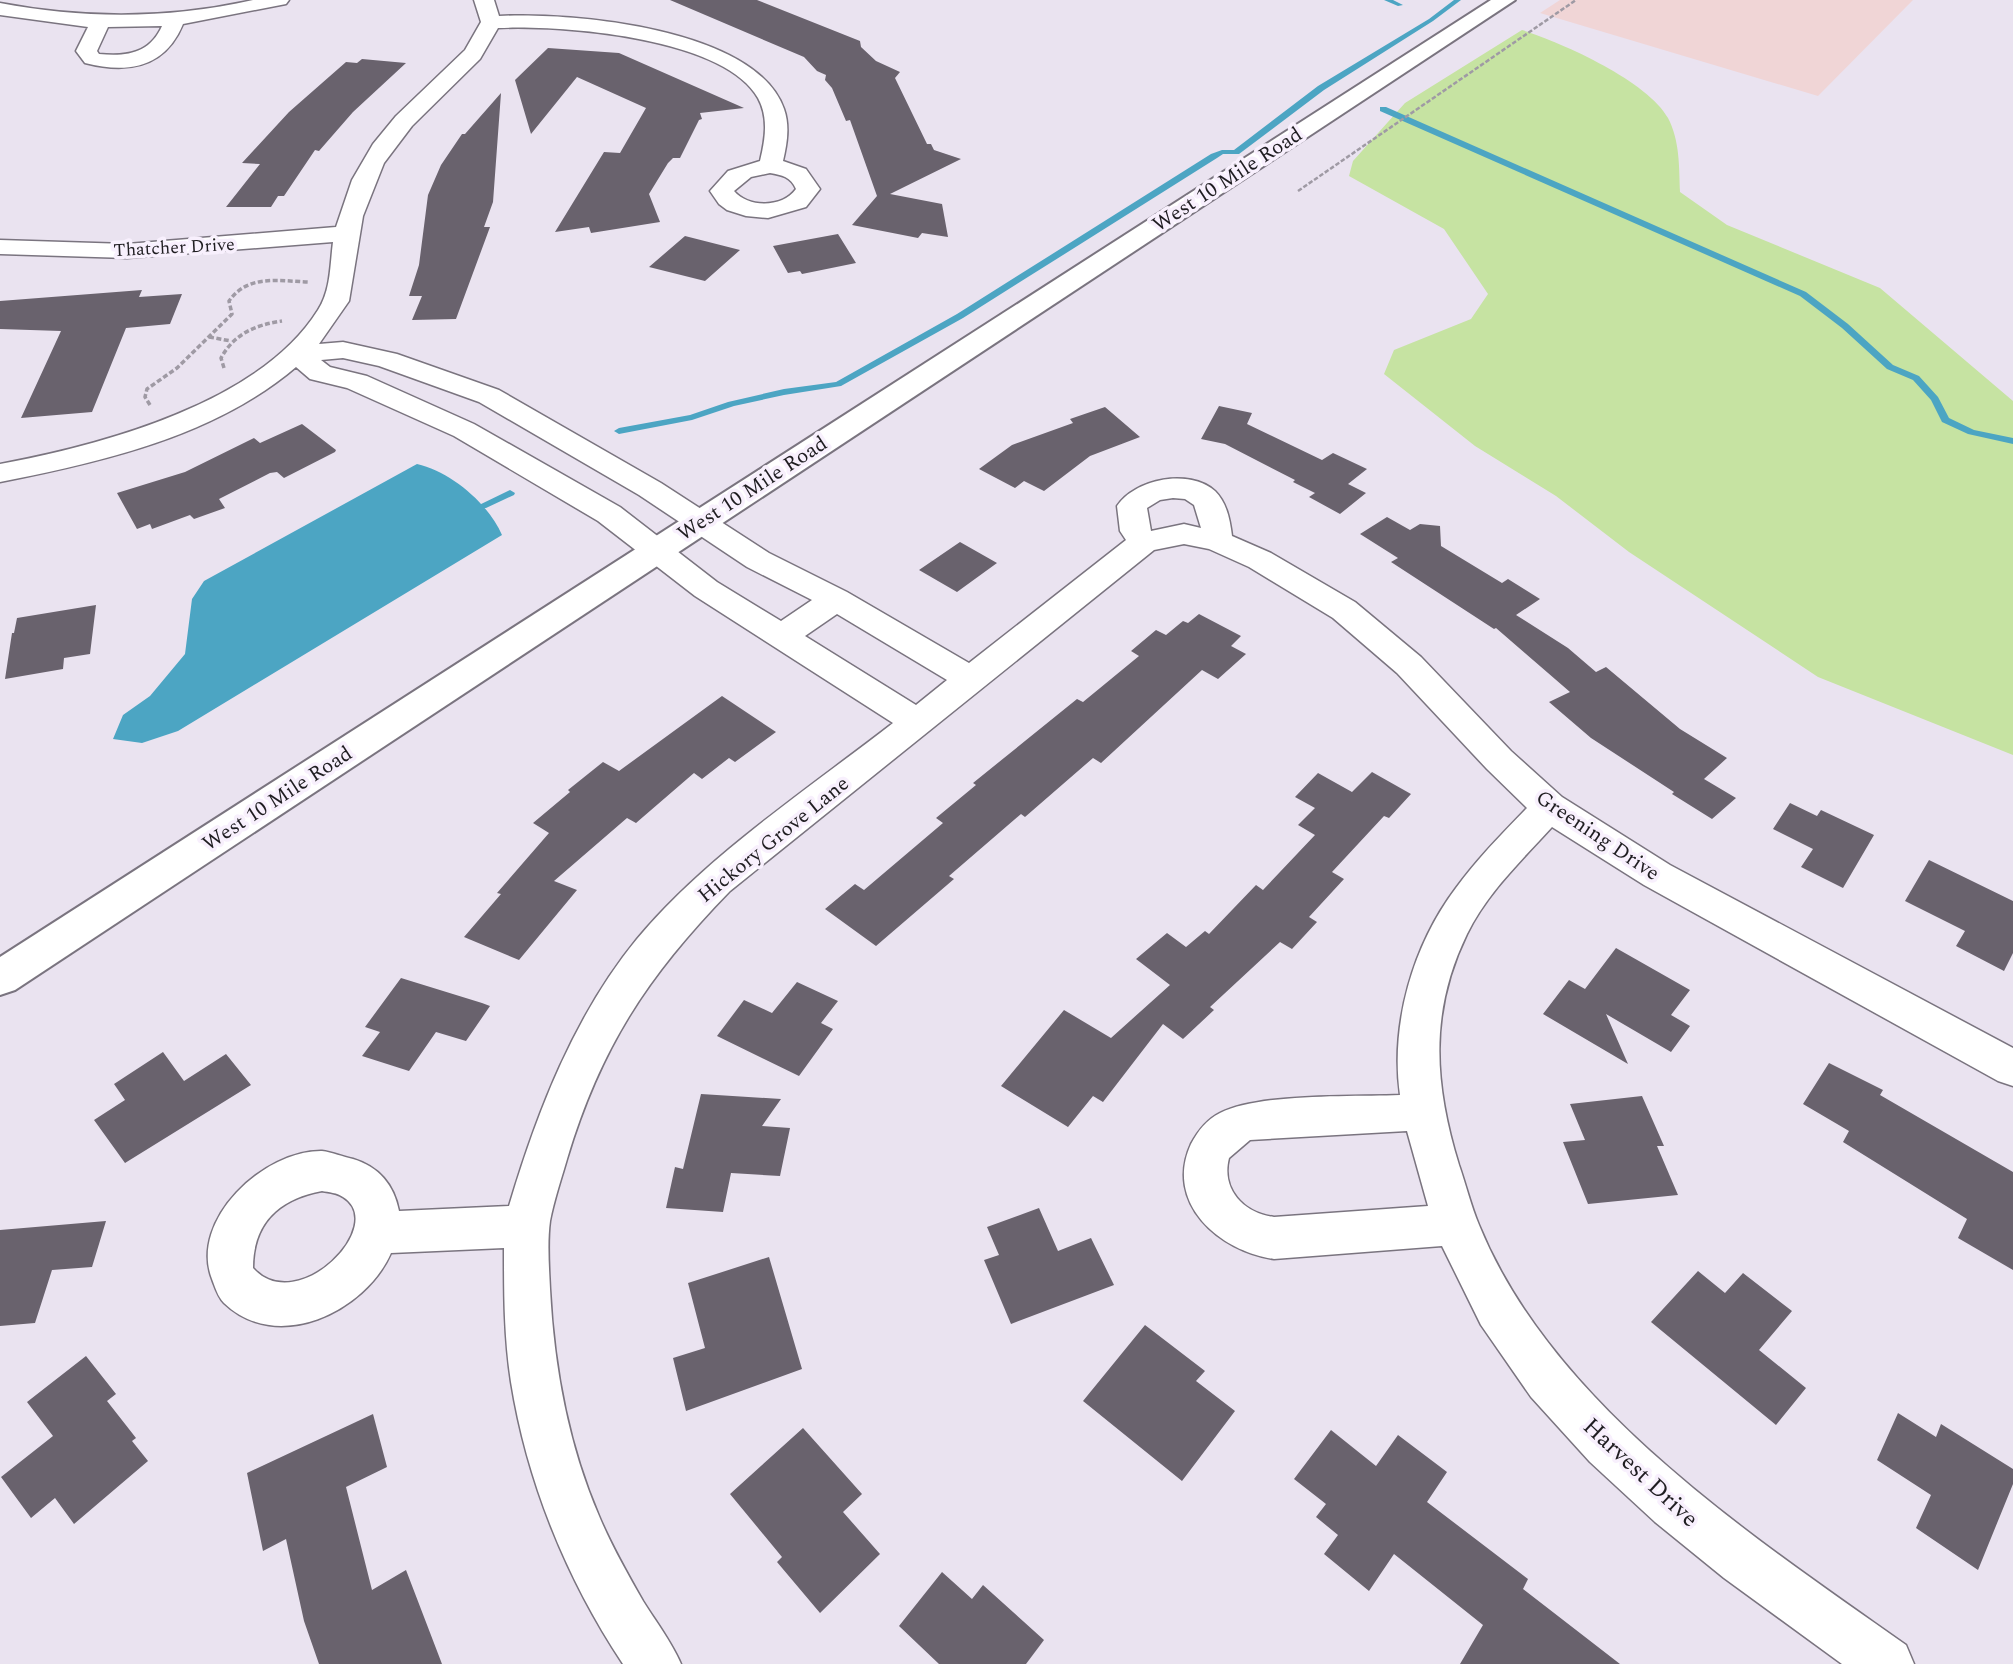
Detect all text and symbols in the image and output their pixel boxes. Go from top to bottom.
street label: West 10 Mile Road [1146,119,1309,241]
street label: Thatcher Drive [113,231,235,264]
street label: West 10 Mile Road [671,428,834,550]
street label: West 10 Mile Road [196,738,359,860]
street label: Hickory Grove Lane [691,768,856,911]
street label: Greening Drive [1529,782,1666,889]
street label: Harvest Drive [1574,1409,1706,1536]

